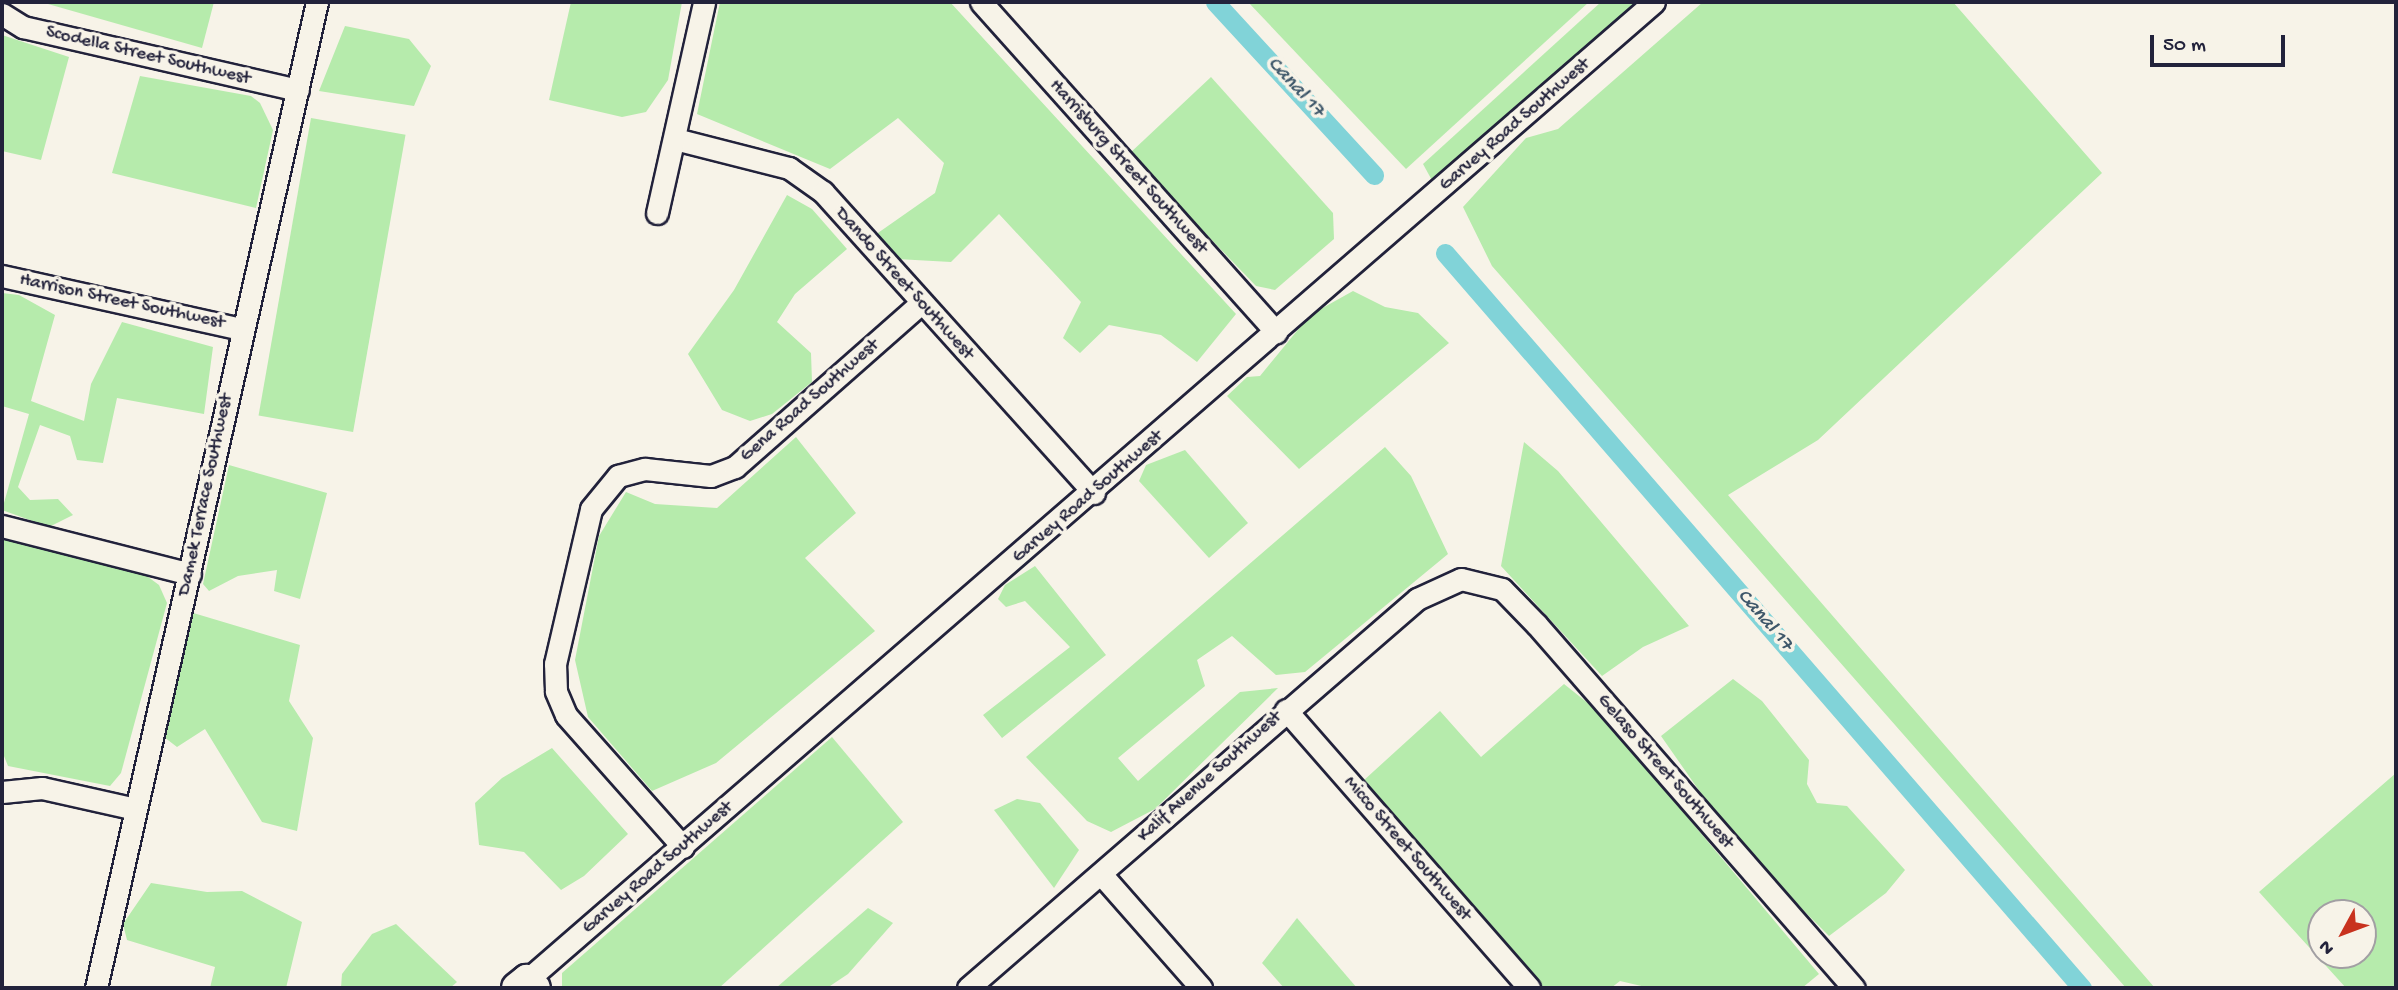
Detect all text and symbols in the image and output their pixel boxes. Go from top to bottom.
street label: Scodella Street Southwest [43,21,253,91]
scale bar [2153,21,2288,65]
text: 50 m [2163,34,2206,59]
water label: Canal 17 [1261,52,1329,124]
street label: Garvey Road Southwest [1435,53,1595,197]
street label: Harrisburg Street Southwest [1044,75,1212,259]
street label: Dando Street Southwest [829,203,979,365]
street label: Harrison Street Southwest [17,269,227,335]
street label: Gena Road Southwest [736,334,884,468]
street label: Damek Terrace Southwest [173,392,239,598]
street label: Garvey Road Southwest [1008,425,1168,569]
water label: Canal 17 [1730,585,1798,657]
street label: Gelaso Street Southwest [1591,690,1739,854]
street label: Kalif Avenue Southwest [1133,706,1287,848]
street label: Micco Street Southwest [1338,772,1476,926]
street label: Garvey Road Southwest [578,796,738,940]
north arrow [2307,899,2377,969]
text: N [2315,935,2340,959]

